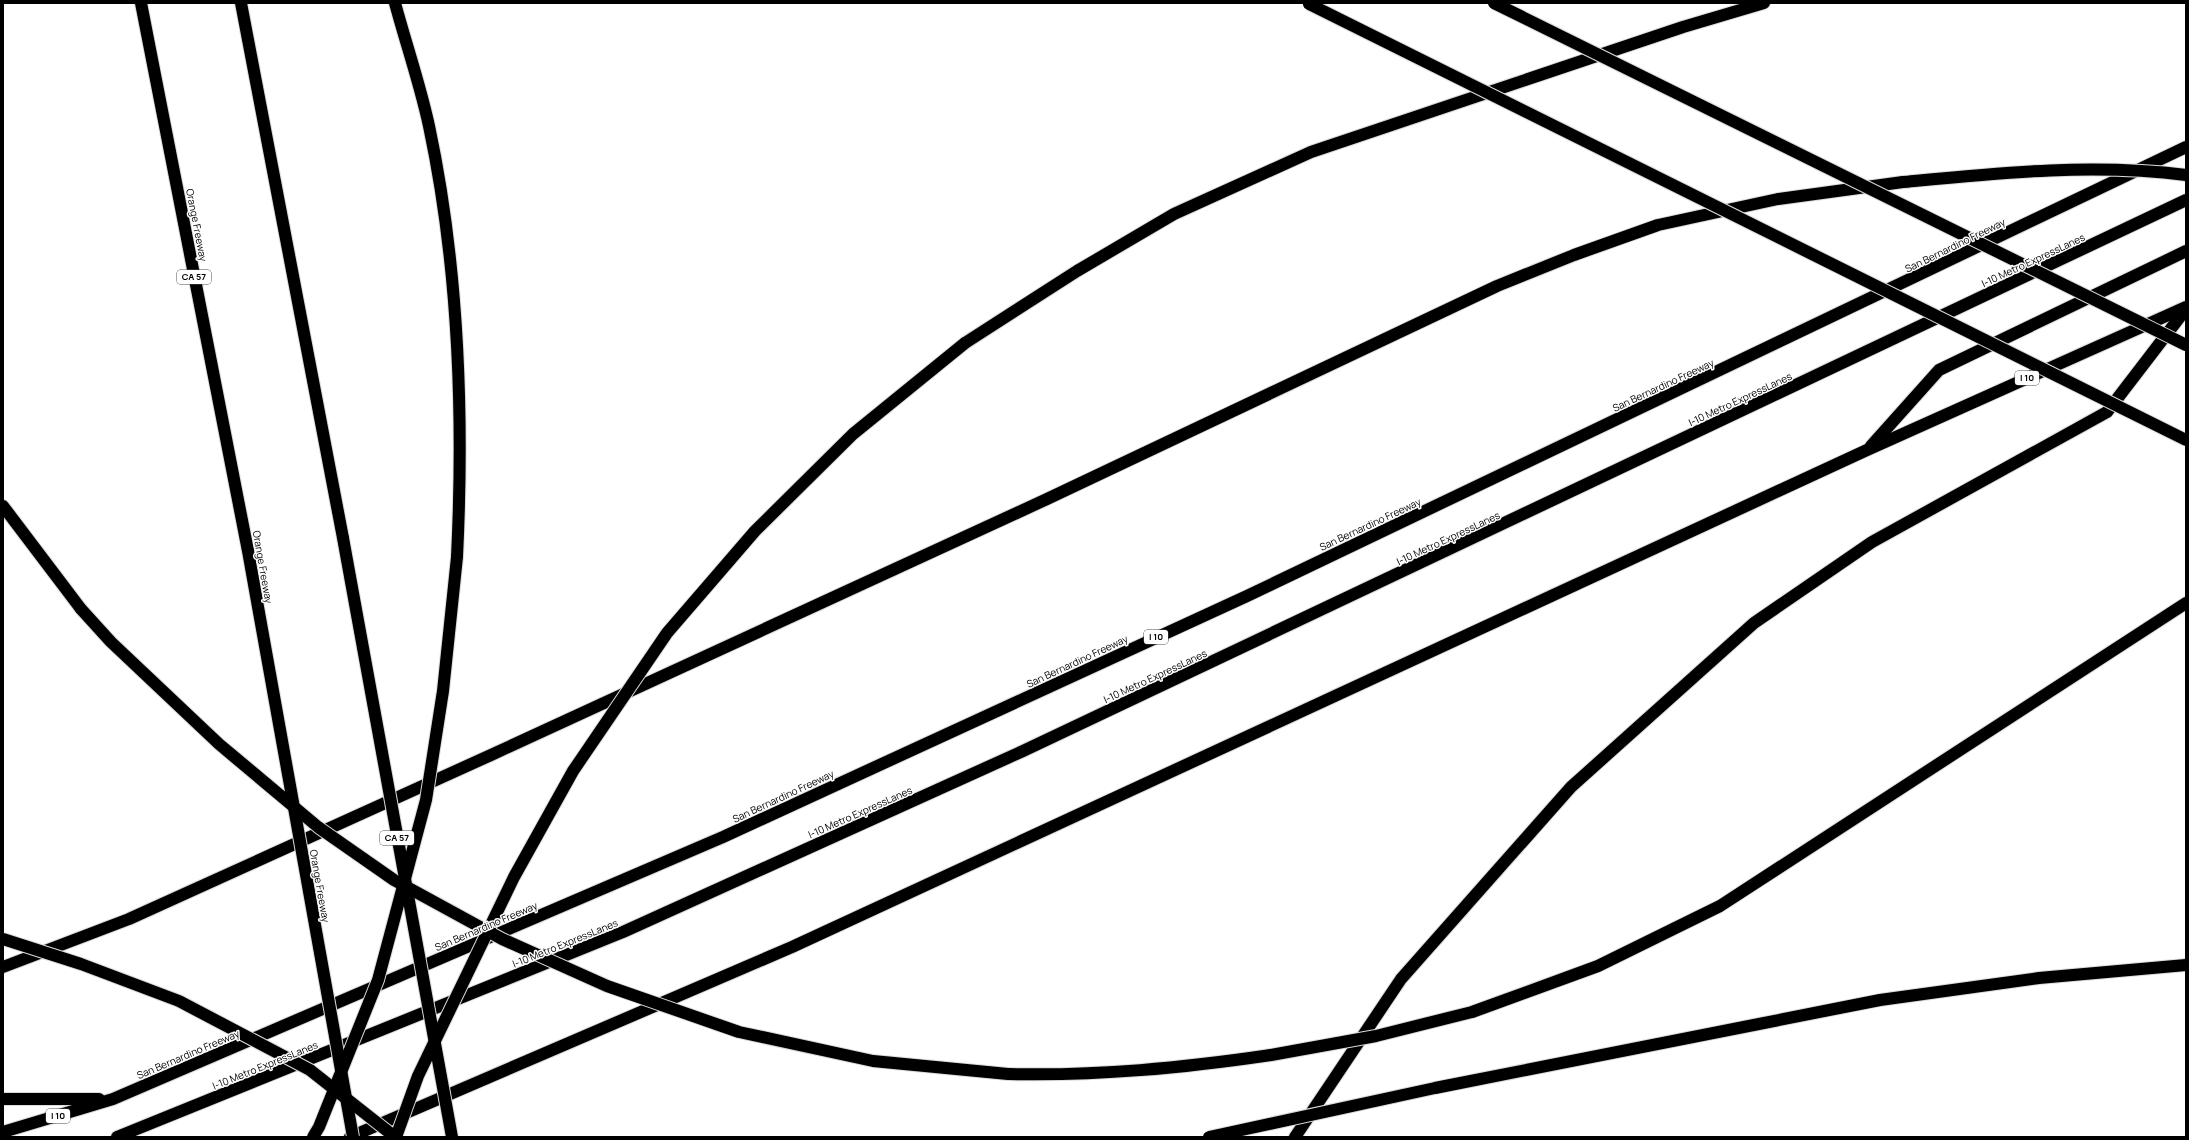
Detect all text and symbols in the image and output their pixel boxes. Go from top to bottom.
street label: Orange Freeway [183,187,211,263]
street label: San Bernardino Freeway [1902,214,2008,275]
street label: I-10 Metro ExpressLanes [1979,230,2087,290]
road number: CA 57 [177,270,211,284]
street label: San Bernardino Freeway [1610,355,1717,415]
street label: I-10 Metro ExpressLanes [1686,369,1794,429]
road number: I 10 [2015,371,2039,385]
street label: San Bernardino Freeway [1317,494,1424,554]
street label: I-10 Metro ExpressLanes [1394,508,1502,568]
street label: Orange Freeway [250,529,276,605]
road number: I 10 [1144,630,1168,644]
street label: San Bernardino Freeway [1024,631,1131,691]
street label: I-10 Metro ExpressLanes [1101,646,1209,706]
street label: San Bernardino Freeway [730,766,837,826]
street label: I-10 Metro ExpressLanes [806,783,914,841]
road number: CA 57 [380,831,414,845]
street label: Orange Freeway [307,848,333,924]
street label: San Bernardino Freeway [433,898,540,954]
street label: I-10 Metro ExpressLanes [510,915,620,971]
street label: San Bernardino Freeway [135,1026,242,1082]
street label: I-10 Metro ExpressLanes [210,1037,320,1093]
road number: I 10 [46,1109,70,1123]

